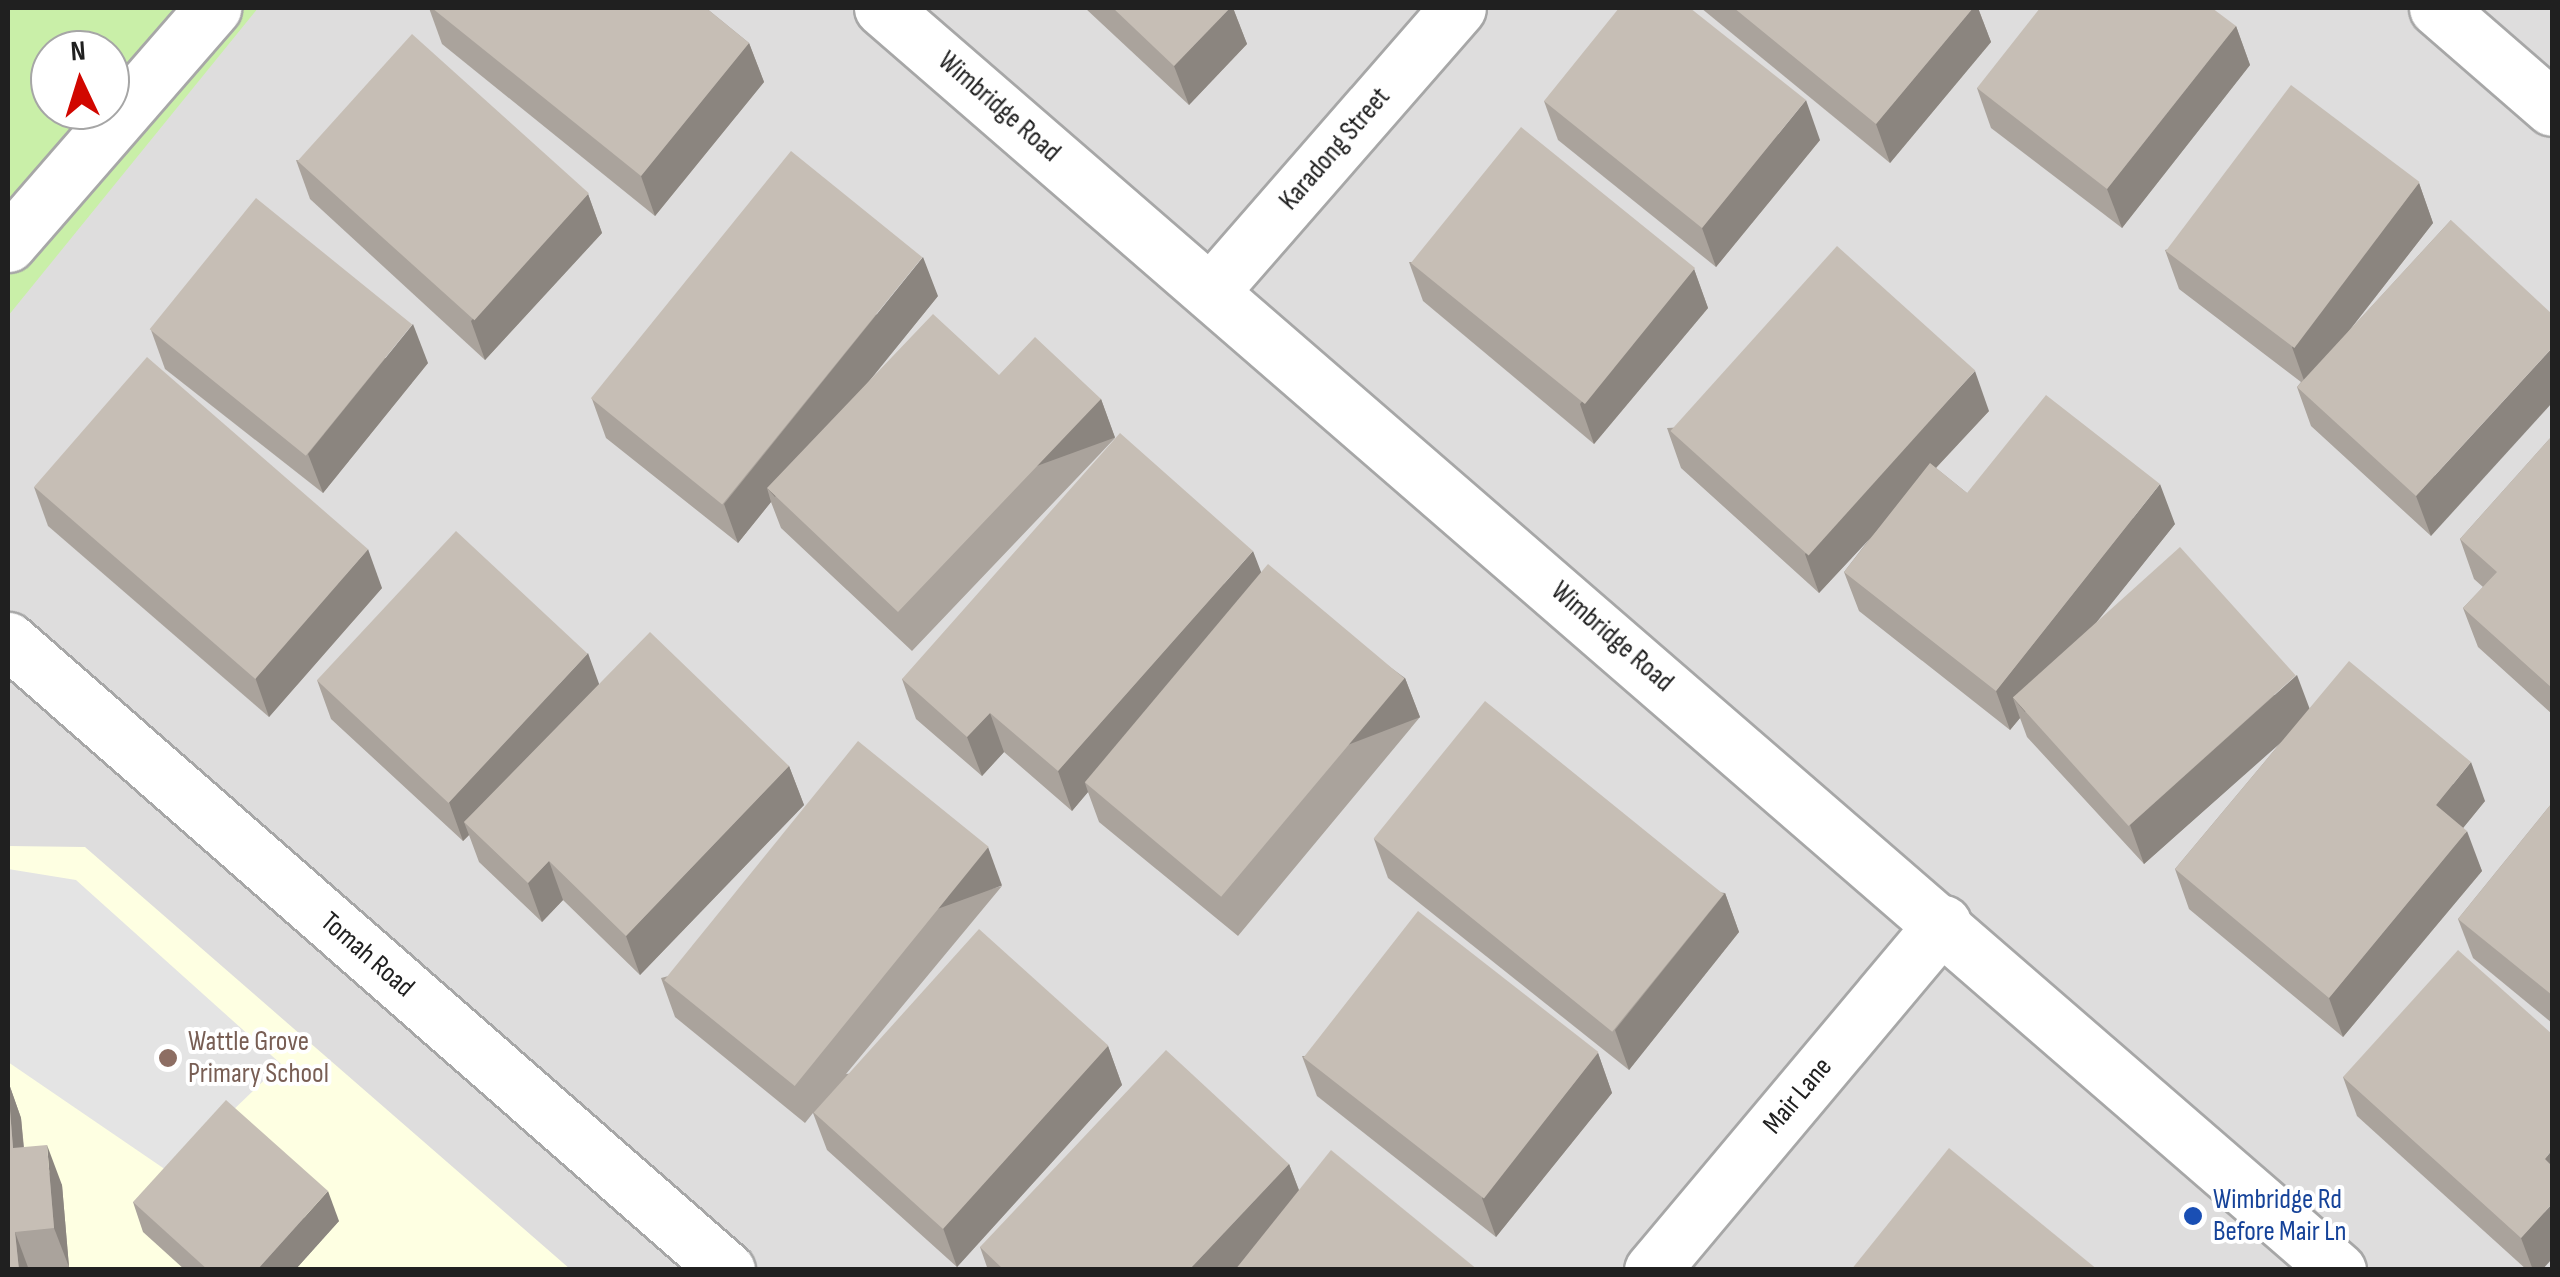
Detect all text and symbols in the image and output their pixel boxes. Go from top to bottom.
north arrow [30,30,130,130]
text: N [69,35,87,69]
street label: Wimbridge Road [931,45,1067,169]
street label: Karadong Street [1273,81,1397,217]
street label: Wimbridge Road [1544,575,1680,699]
street label: Tomah Road [313,905,421,1005]
place label: Wattle Grove Primary School [188,1025,329,1091]
marker: Wattle Grove Primary School [157,1047,179,1069]
street label: Mair Lane [1756,1051,1840,1141]
place label: Wimbridge Rd Before Mair Ln [2213,1183,2347,1249]
marker: Wimbridge Rd Before Mair Ln [2182,1205,2204,1227]

